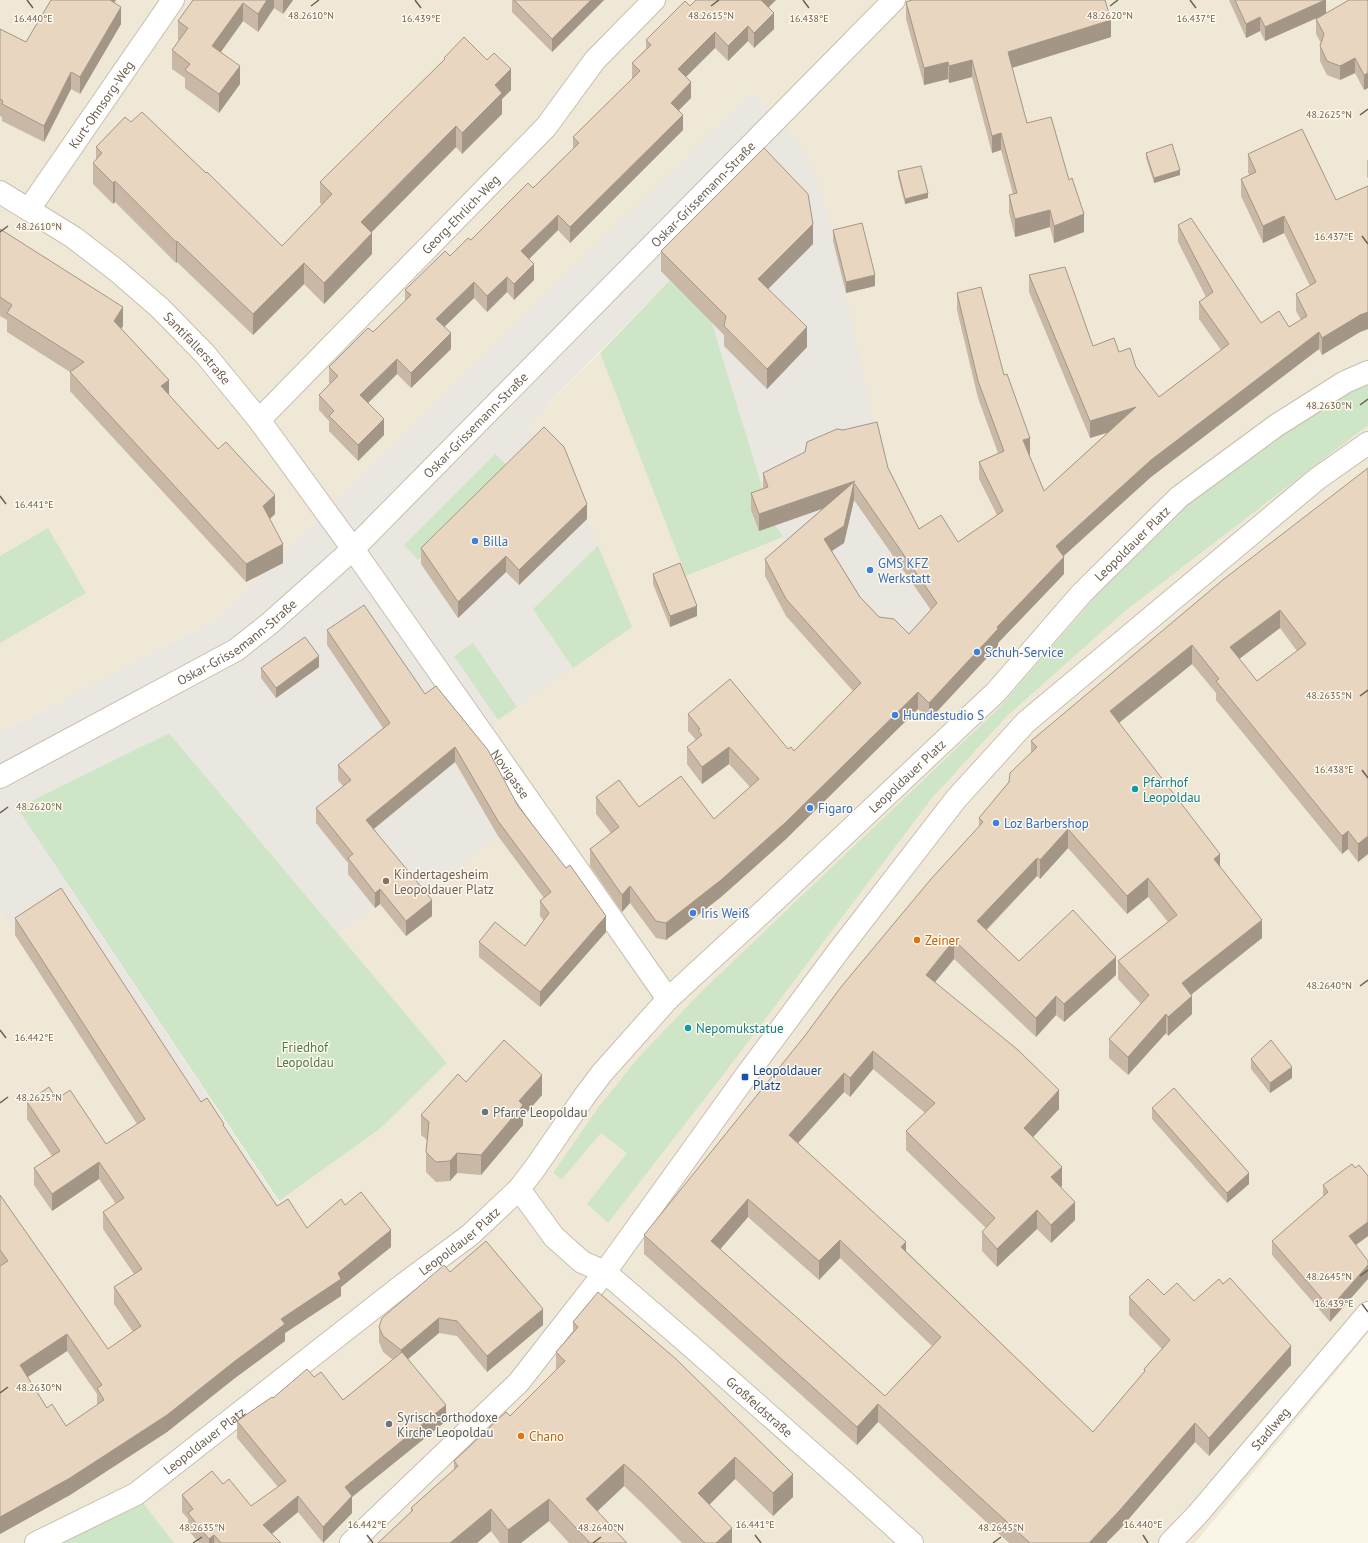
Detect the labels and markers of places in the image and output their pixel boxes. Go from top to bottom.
place label: Billa [483,533,508,550]
marker: Billa [470,536,480,546]
place label: GMS KFZ Werkstatt [878,555,931,587]
marker: GMS KFZ Werkstatt [865,565,875,575]
place label: Schuh-Service [985,644,1064,661]
marker: Schuh-Service [972,647,982,657]
place label: Hundestudio S [903,707,984,724]
marker: Hundestudio S [890,710,900,720]
place label: Pfarrhof Leopoldau [1143,774,1201,806]
marker: Pfarrhof Leopoldau [1130,784,1140,794]
place label: Figaro [818,800,853,817]
marker: Figaro [805,803,815,813]
place label: Loz Barbershop [1004,815,1089,832]
marker: Loz Barbershop [991,818,1001,828]
place label: Kindertagesheim Leopoldauer Platz [394,866,494,898]
marker: Kindertagesheim Leopoldauer Platz [381,876,391,886]
place label: Iris Weiß [701,905,750,922]
marker: Iris Weiß [688,908,698,918]
place label: Zeiner [925,932,960,949]
marker: Zeiner [912,935,922,945]
place label: Nepomukstatue [696,1020,784,1037]
marker: Nepomukstatue [683,1023,693,1033]
place label: Leopoldauer Platz [753,1062,822,1094]
marker: Leopoldauer Platz [740,1072,750,1082]
place label: Pfarre Leopoldau [493,1104,587,1121]
marker: Pfarre Leopoldau [480,1107,490,1117]
place label: Syrisch-orthodoxe Kirche Leopoldau [397,1409,498,1441]
marker: Syrisch-orthodoxe Kirche Leopoldau [384,1419,394,1429]
place label: Chano [529,1428,564,1445]
marker: Chano [516,1431,526,1441]

